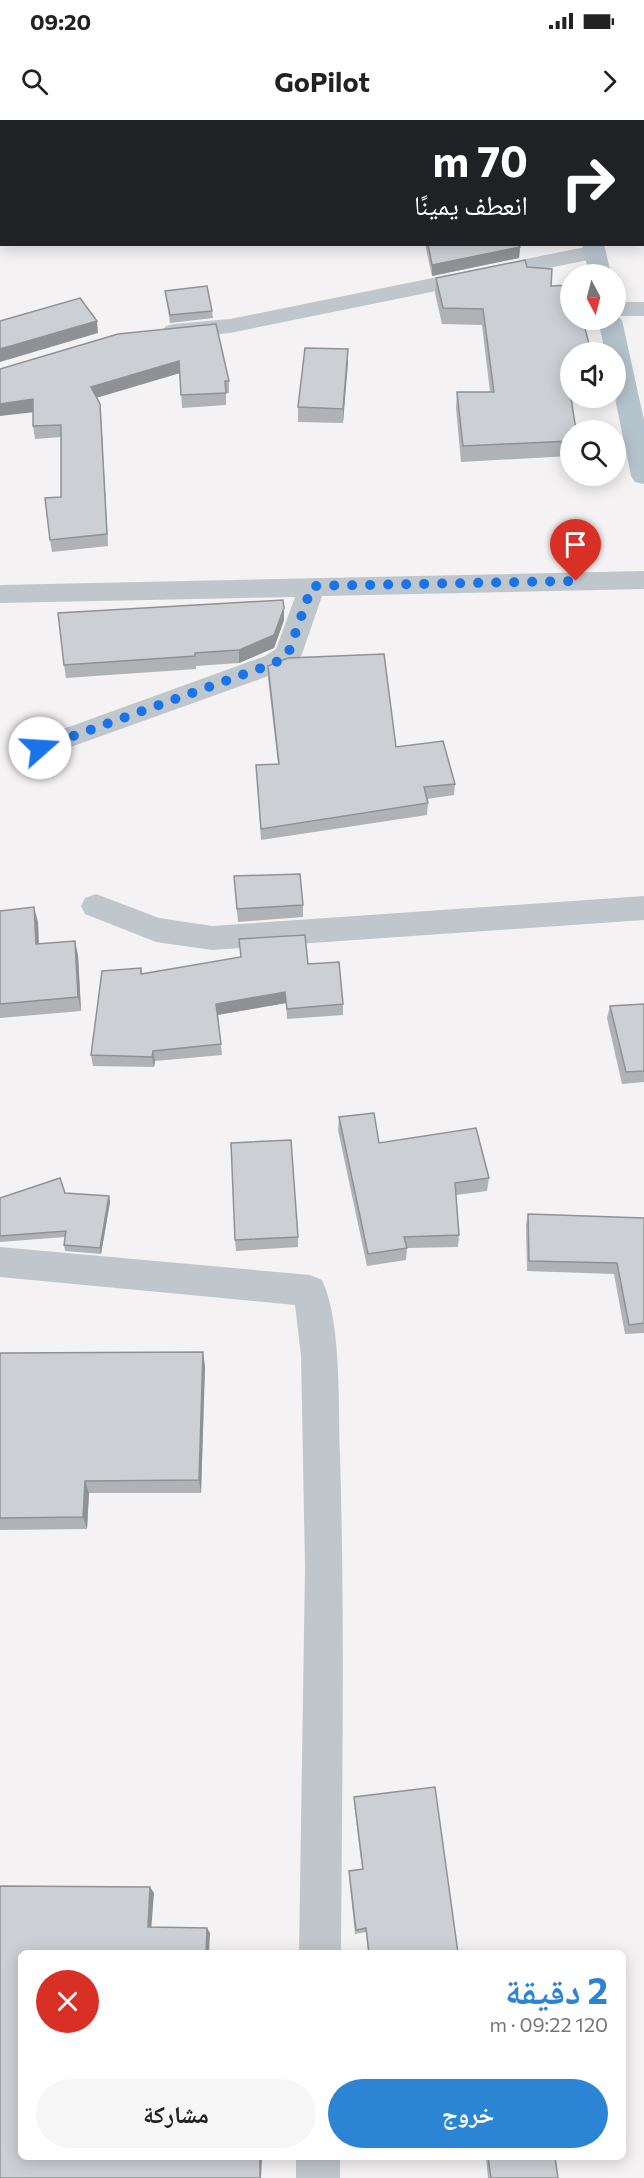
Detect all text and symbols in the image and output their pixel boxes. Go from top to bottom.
text: 09:20 [30,8,91,35]
icon: search [18,65,51,98]
text: GoPilot [274,65,370,98]
icon: forward [593,65,626,98]
text: 70 m [433,134,528,186]
icon: right [549,144,627,222]
text: انعطف يمينًا [414,188,528,221]
north arrow [560,264,626,330]
map controls [560,264,626,486]
button: sound [560,342,626,408]
button: search [560,420,626,486]
pin [550,519,601,581]
icon: arrive [559,528,592,561]
position arrow [8,716,72,780]
text: 2 دقيقة [505,1967,608,2011]
button: close [36,1970,99,2033]
text: 120 m · 09:22 [490,2012,608,2036]
button: مشاركة [36,2079,316,2148]
button: خروج [328,2079,608,2148]

